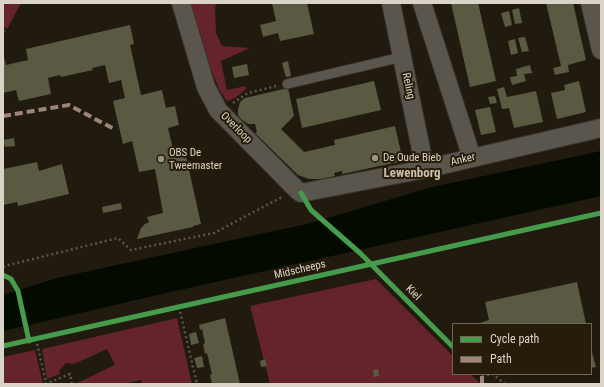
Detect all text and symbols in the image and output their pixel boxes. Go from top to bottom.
street label: Reling [399,72,417,100]
street label: Overloop [218,110,254,146]
place label: OBS De Tweemaster [169,146,222,172]
place label: De Oude Bieb [383,151,441,165]
street label: Anker [449,151,477,169]
marker: De Oude Bieb [370,153,380,163]
marker: OBS De Tweemaster [156,154,166,164]
district label: Lewenborg [384,166,440,182]
street label: Midscheeps [273,258,327,282]
street label: Kiel [403,283,423,303]
legend [452,323,592,375]
text: Cycle path [490,332,539,346]
text: Path [490,352,512,366]

